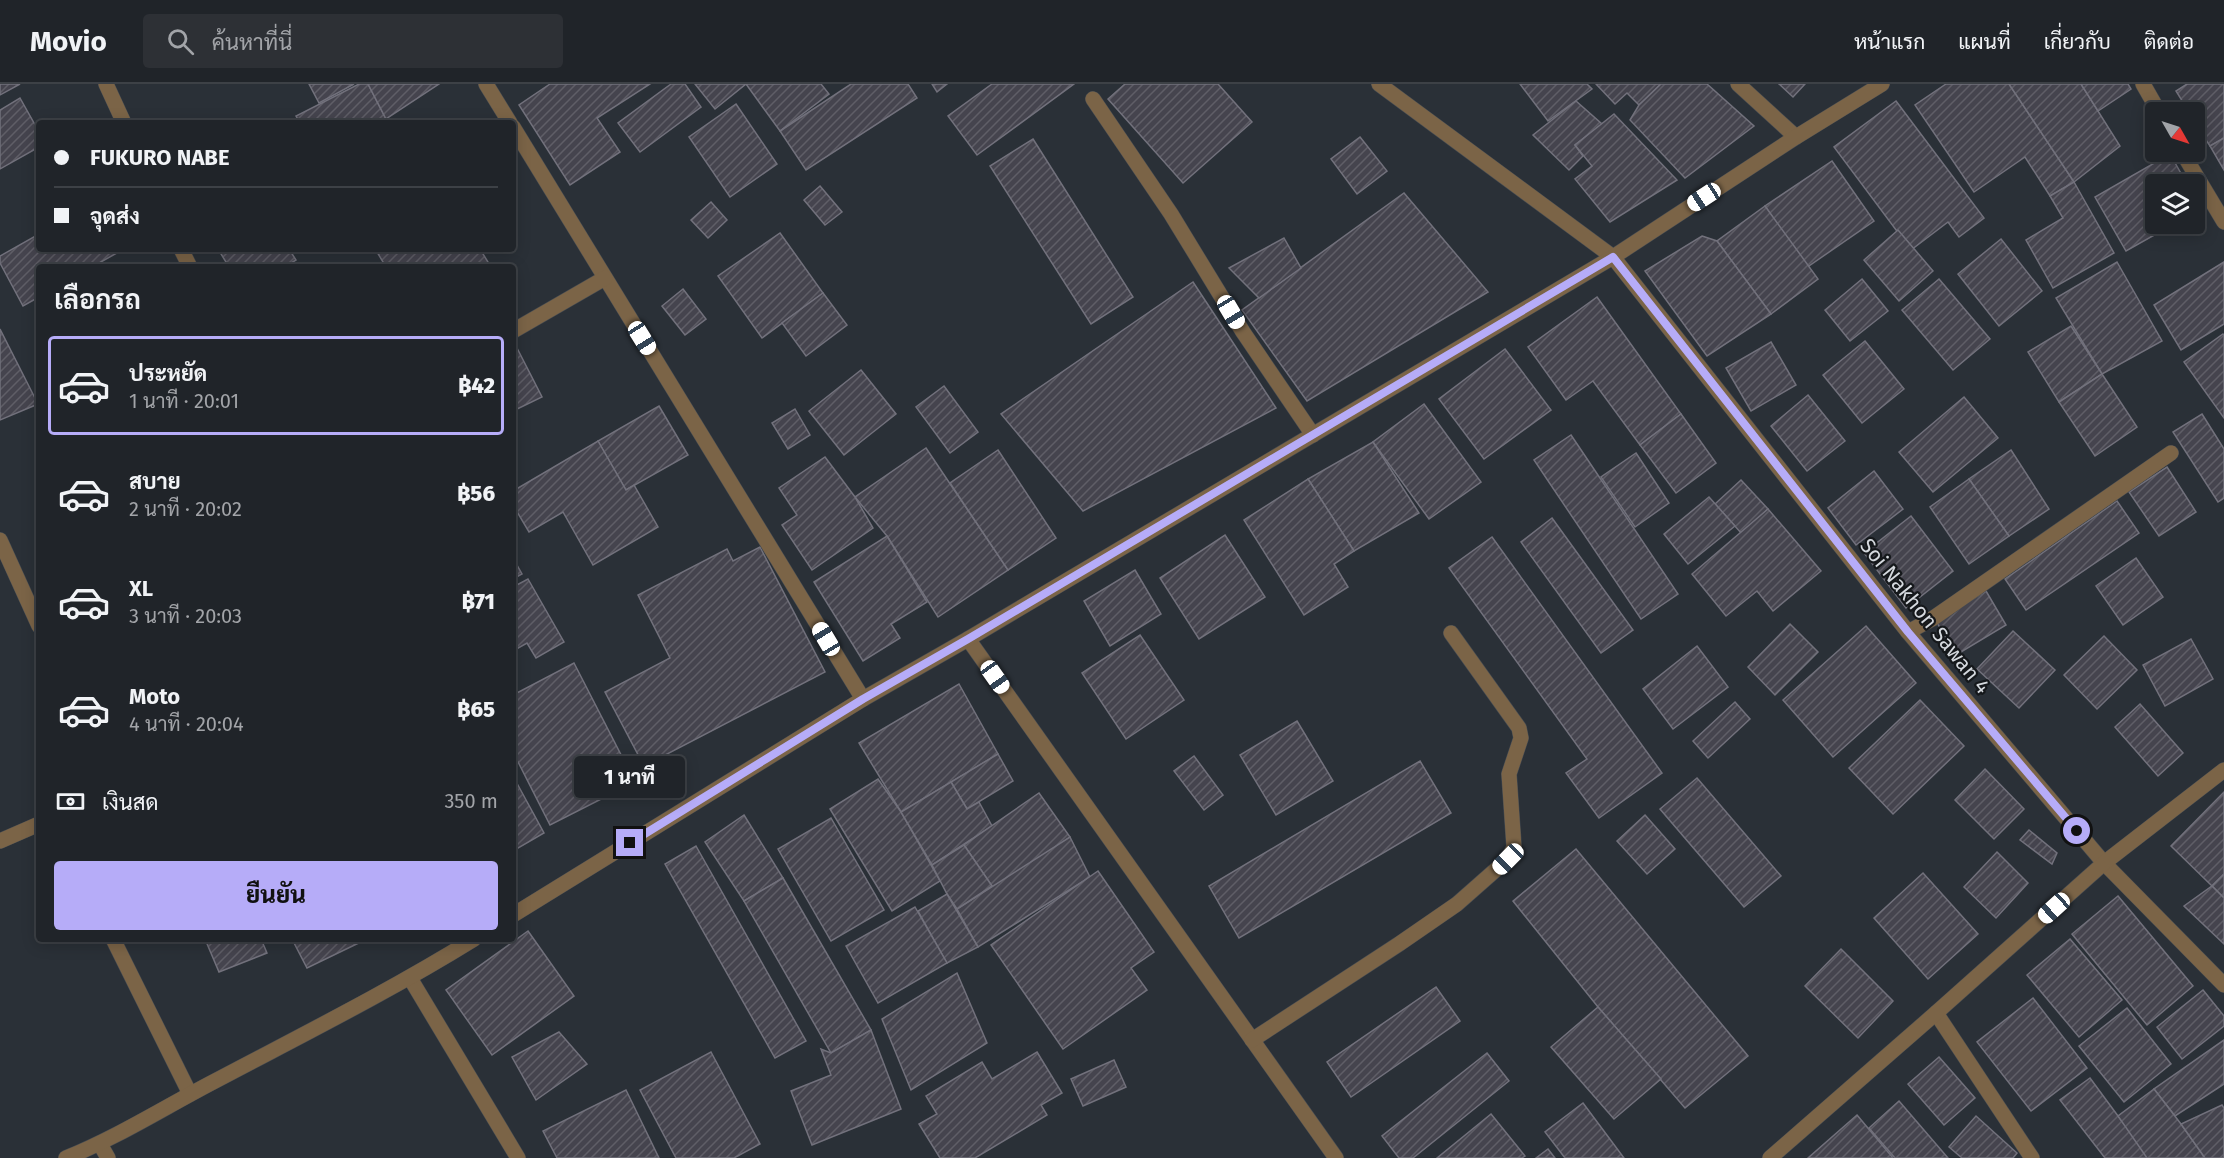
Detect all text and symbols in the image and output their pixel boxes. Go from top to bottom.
search box [143,14,563,68]
text: Movio [30,25,107,58]
icon: search [164,25,197,58]
text: ค้นหาที่นี่ [212,29,292,56]
text: หน้าแรก [1854,29,1925,55]
text: แผนที่ [1958,29,2011,55]
text: เกี่ยวกับ [2044,29,2111,55]
text: ติดต่อ [2144,29,2194,55]
north arrow [2145,102,2205,162]
map controls [2145,102,2205,234]
text: FUKURO NABE [90,144,230,171]
button: layers [2145,174,2205,234]
car [1684,180,1724,214]
text: จุดส่ง [90,203,140,230]
text: เลือกรถ [54,284,141,316]
car [1214,292,1248,332]
car [625,318,659,358]
icon: car [57,359,111,413]
text: ประหยัด [129,360,207,387]
text: ฿42 [458,372,495,399]
text: 1 นาที · 20:01 [129,389,239,413]
icon: car [57,467,111,521]
text: สบาย [129,468,181,495]
text: ฿56 [457,480,495,507]
text: 2 นาที · 20:02 [129,497,242,521]
street label: Soi Nakhon Sawan 4 [1854,533,1996,699]
icon: car [57,575,111,629]
text: XL [129,575,153,602]
text: ฿71 [462,588,495,615]
text: 3 นาที · 20:03 [129,604,242,628]
car [809,619,843,659]
car [977,657,1013,697]
icon: car [57,683,111,737]
text: Moto [129,683,180,710]
text: ฿65 [457,696,495,723]
text: 4 นาที · 20:04 [129,712,244,736]
callout: 1 นาที [574,756,686,798]
text: 1 นาที [604,765,655,789]
icon: cash [54,785,87,818]
text: เงินสด [102,789,159,816]
text: 350 m [444,789,498,813]
route start [2063,817,2090,844]
route end [616,829,643,856]
car [1489,840,1527,878]
button: ยืนยัน [54,861,498,930]
car [2035,889,2073,927]

